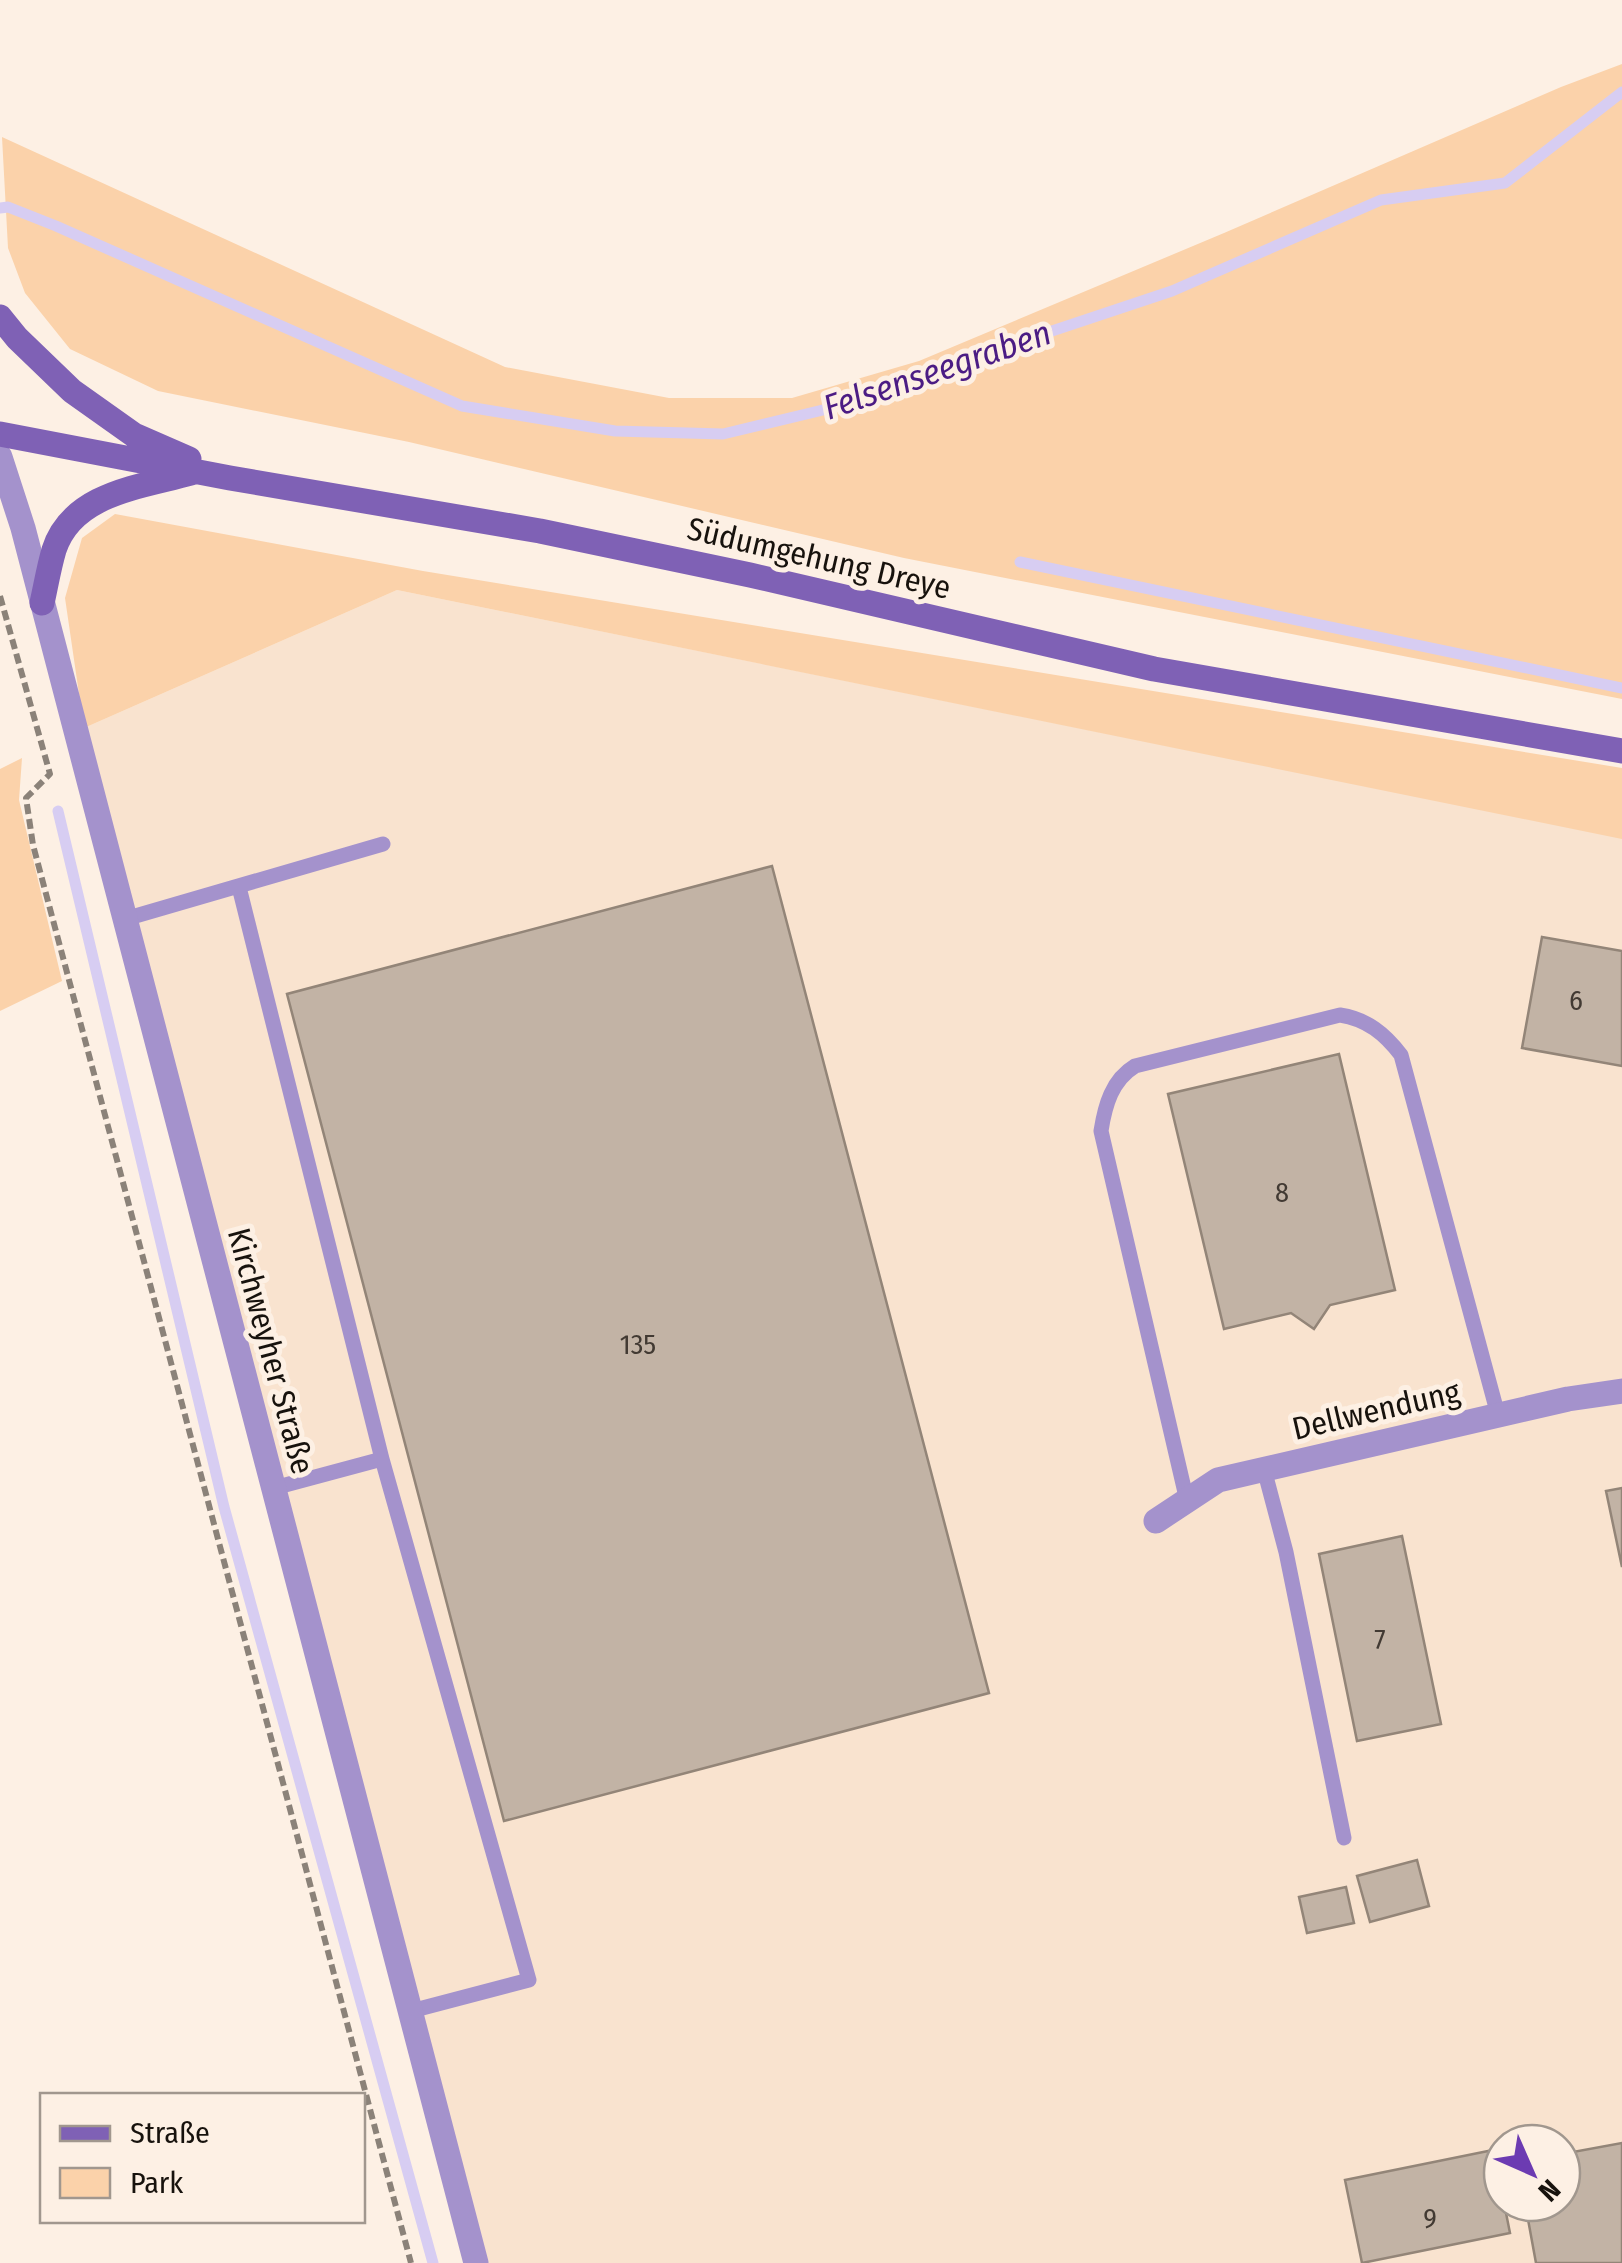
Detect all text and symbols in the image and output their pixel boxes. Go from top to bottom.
water label: Felsenseegraben [818,311,1056,429]
street label: Südumgehung Dreye [684,509,954,607]
house number: 6 [1569,984,1583,1017]
house number: 8 [1275,1176,1289,1209]
street label: Kirchweyher Straße [220,1224,322,1478]
house number: 135 [620,1328,656,1361]
street label: Dellwendung [1289,1372,1463,1448]
house number: 7 [1374,1623,1386,1656]
legend [40,2093,365,2223]
text: Straße [130,2115,210,2151]
north arrow [1482,2123,1582,2223]
text: Park [130,2165,183,2201]
text: N [1532,2173,1567,2208]
house number: 9 [1423,2202,1437,2235]

